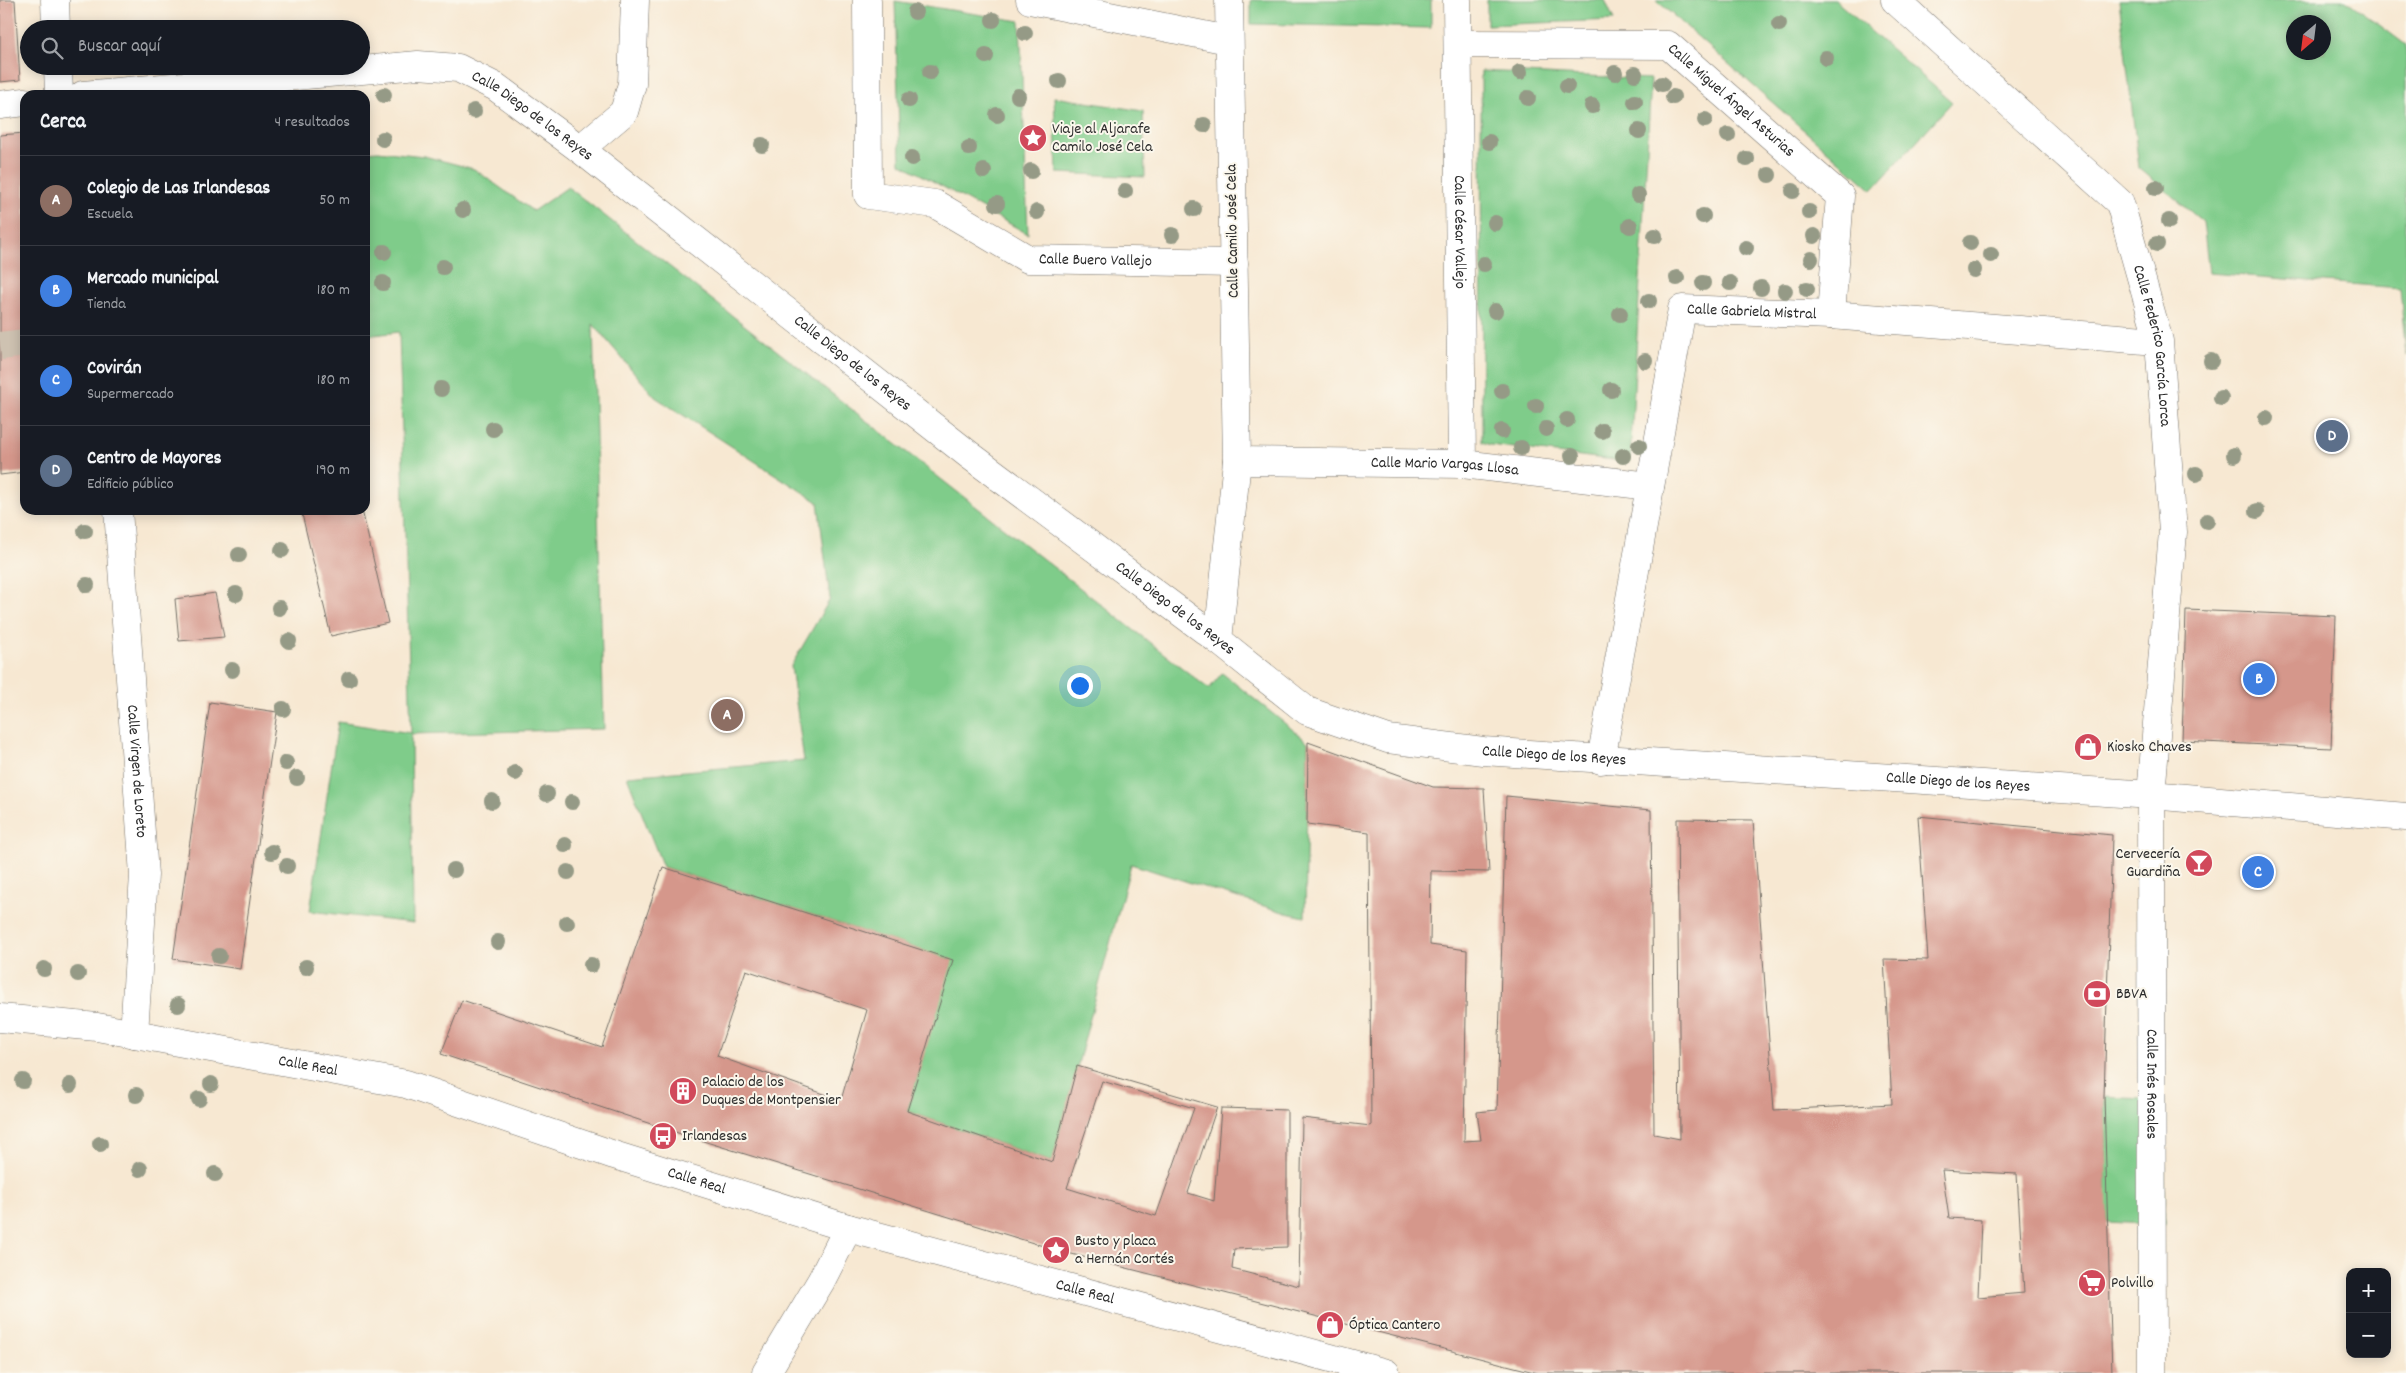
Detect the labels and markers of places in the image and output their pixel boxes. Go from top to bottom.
place label: Viaje al Aljarafe Camilo José Cela [1052,118,1153,159]
place icon: Viaje al Aljarafe Camilo José Cela [1018,123,1048,153]
pin: D [2316,417,2348,455]
pin: B [2243,660,2275,698]
pin: A [711,696,743,734]
shop icon: Kiosko Chaves [2073,732,2103,762]
place label: Kiosko Chaves [2107,736,2192,759]
place label: Cervecería Guardiña [2116,843,2180,884]
bar icon: Cervecería Guardiña [2184,848,2214,878]
pin: C [2242,853,2274,891]
bank icon: BBVA [2082,979,2112,1009]
place label: BBVA [2116,983,2148,1006]
place label: Palacio de los Duques de Montpensier [702,1071,841,1112]
building icon: Palacio de los Duques de Montpensier [668,1076,698,1106]
bus stop icon: Irlandesas [648,1121,678,1151]
place label: Irlandesas [682,1125,747,1148]
place label: Busto y placa a Hernán Cortés [1075,1230,1175,1271]
place icon: Busto y placa a Hernán Cortés [1041,1235,1071,1265]
supermarket icon: Polvillo [2077,1268,2107,1298]
place label: Polvillo [2111,1272,2154,1295]
shop icon: Óptica Cantero [1315,1310,1345,1340]
place label: Óptica Cantero [1349,1314,1440,1337]

